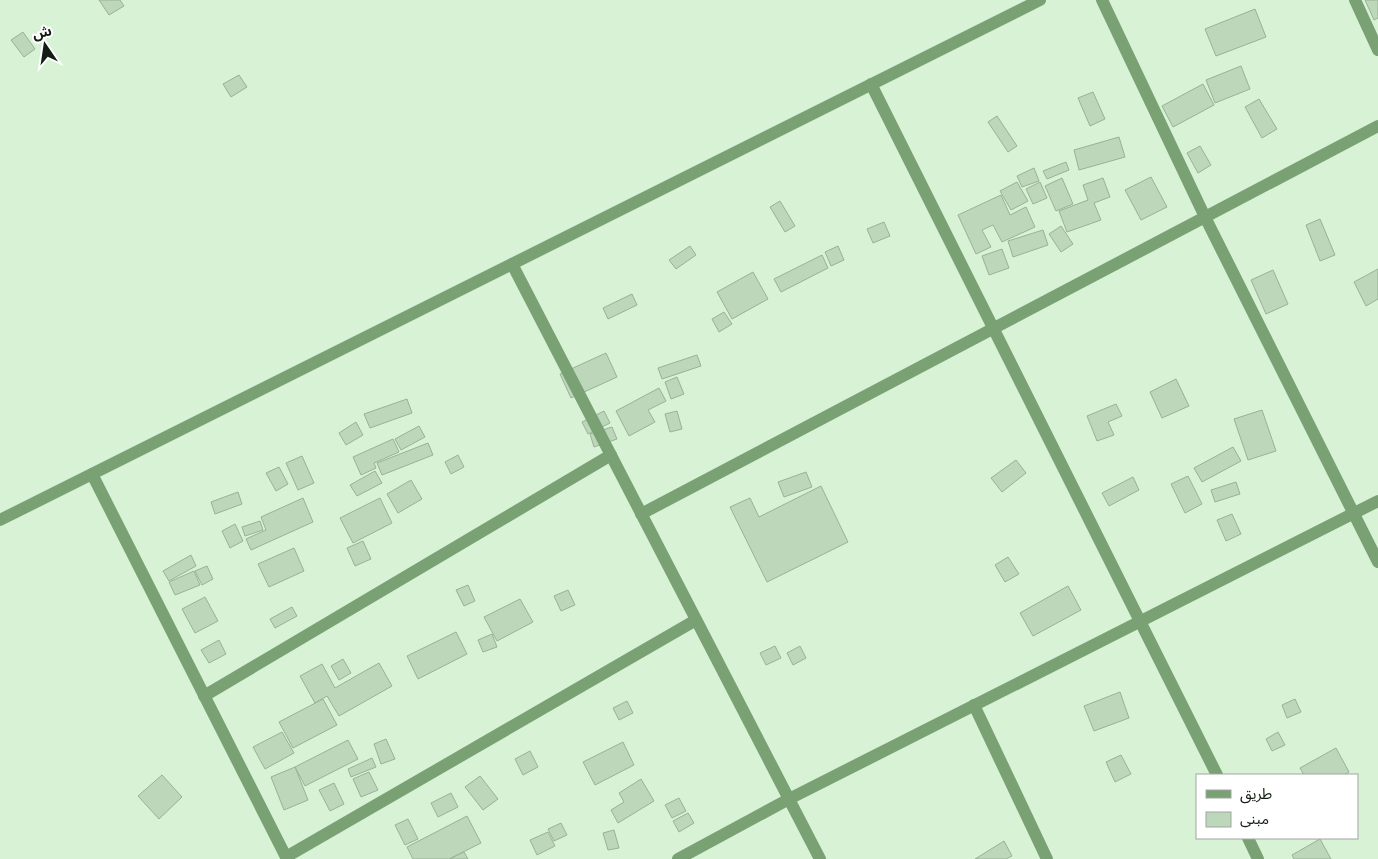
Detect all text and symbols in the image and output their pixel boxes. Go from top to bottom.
north arrow [20,20,70,70]
text: ش [30,20,53,43]
legend [1196,774,1358,839]
text: طريق [1240,783,1272,804]
text: مبنى [1240,808,1269,829]

